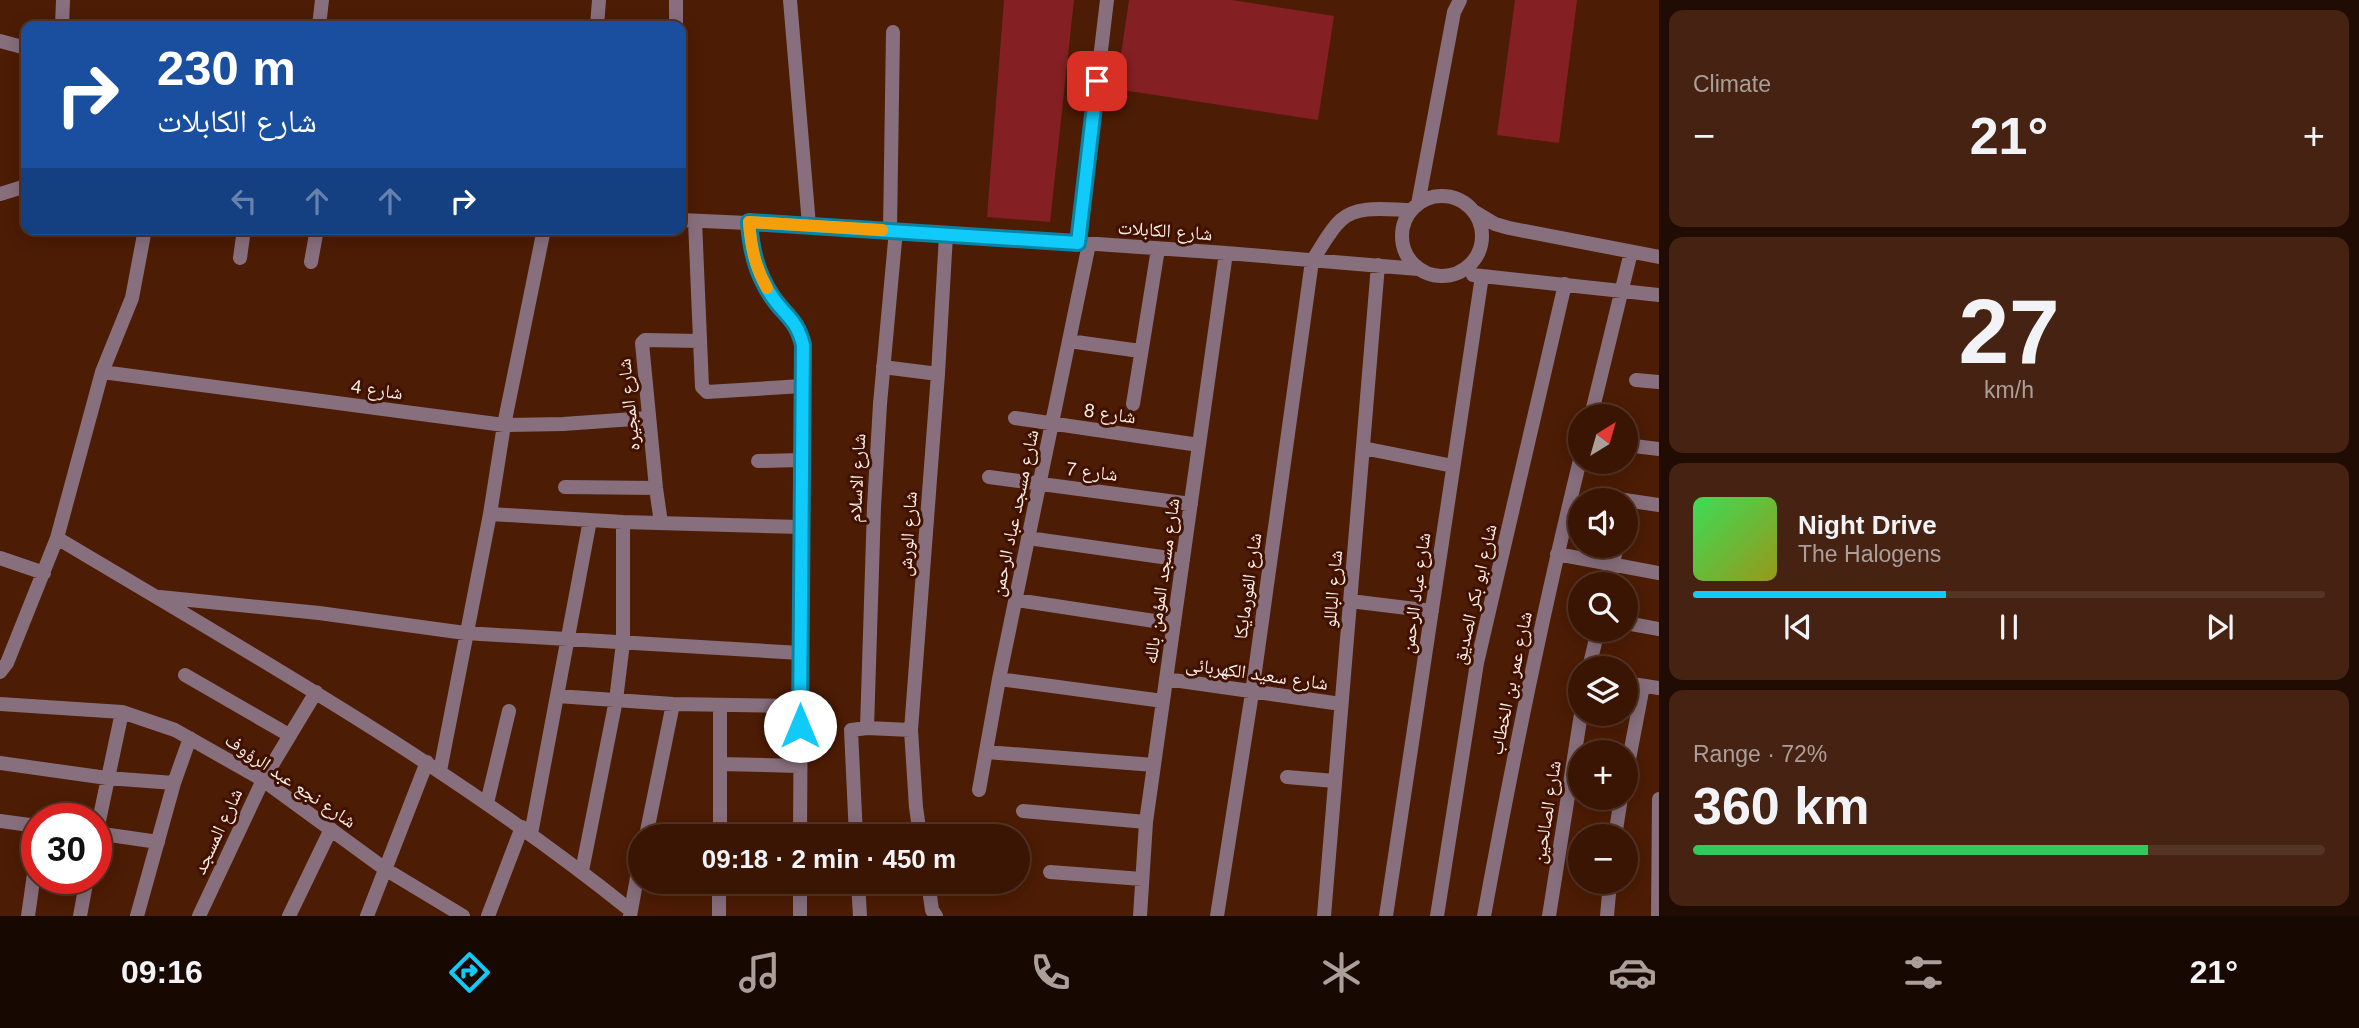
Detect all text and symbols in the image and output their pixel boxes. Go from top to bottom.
text: 230 m [157,41,296,95]
icon: right [42,49,133,140]
pin [1067,51,1127,111]
icon: arrive [1078,62,1116,100]
text: Climate [1693,71,1771,97]
text: شارع الكابلات [157,103,317,139]
text: 21° [1970,107,2048,165]
text: − [1693,115,1715,157]
text: + [2303,115,2325,157]
icon: left [225,182,263,220]
icon: ahead [298,182,336,220]
icon: ahead [371,182,409,220]
icon: right [444,182,482,220]
street label: شارع الكابلات [1117,217,1213,245]
text: 27 [1958,281,2060,382]
street label: شارع المجيره [613,358,645,452]
street label: شارع 4 [350,375,404,405]
text: km/h [1984,377,2034,403]
street label: شارع 8 [1083,399,1137,429]
north arrow [1568,404,1638,474]
map controls [1568,404,1638,894]
street label: شارع مسجد عباد الرحمن [987,428,1043,599]
street label: شارع الاسلام [844,433,872,523]
street label: شارع 7 [1065,458,1119,486]
button: sound [1568,488,1638,558]
street label: شارع الورش [894,491,922,577]
street label: شارع مسجد المؤمن بالله [1139,497,1185,665]
text: Night Drive [1798,510,1937,540]
street label: شارع ابو بكر الصديق [1448,522,1502,667]
street label: شارع عباد الرحمن [1397,531,1435,655]
street label: شارع الفورمايكا [1230,532,1266,641]
text: The Halogens [1798,541,1941,567]
street label: شارع الباللو [1319,549,1347,629]
button: search [1568,572,1638,642]
icon: previous [1779,608,1817,646]
icon: pause [1990,608,2028,646]
icon: next [2201,608,2239,646]
street label: شارع عمر بن الخطاب [1485,609,1537,757]
street label: شارع سعيد الكهربائى [1184,653,1329,695]
button: layers [1568,656,1638,726]
position arrow [763,689,837,763]
street label: شارع نجع عبد الرؤوف [220,729,360,834]
button: + [1568,740,1638,810]
text: Range · 72% [1693,741,1827,767]
street label: شارع الصالحين [1528,759,1566,865]
text: 360 km [1693,777,1869,835]
street label: شارع المسجد [188,785,247,878]
speed limit sign: 30 [21,803,112,894]
button: − [1568,824,1638,894]
text: 09:18 · 2 min · 450 m [702,844,956,874]
icon: directions [445,948,494,997]
icon: music [735,948,784,997]
icon: phone [1026,948,1075,997]
icon: climate [1317,948,1366,997]
icon: car [1608,948,1657,997]
icon: filters [1899,948,1948,997]
text: 09:16 [121,954,203,990]
text: 21° [2190,954,2238,990]

